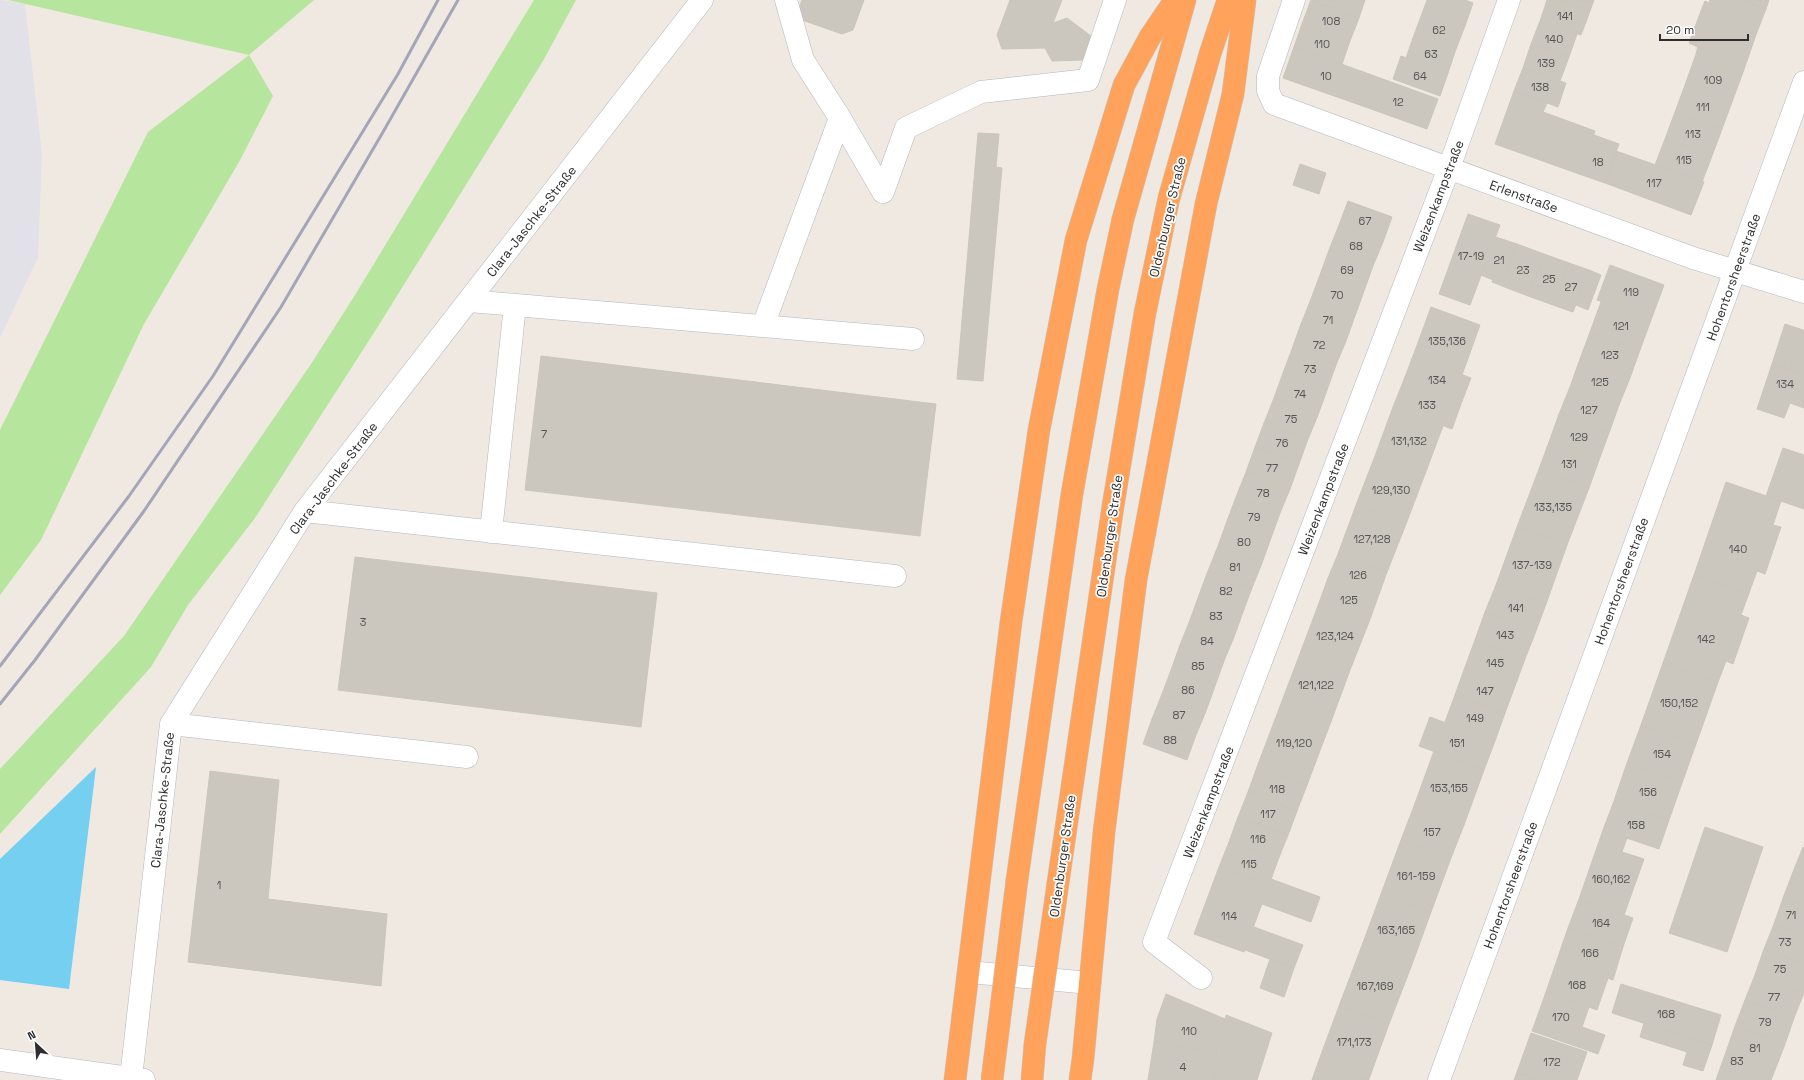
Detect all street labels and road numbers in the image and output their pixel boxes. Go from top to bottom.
street label: Weizenkampstraße [1409,138,1468,255]
street label: Oldenburger Straße [1145,155,1190,279]
street label: Clara-Jaschke-Straße [483,162,580,280]
street label: Erlenstraße [1487,176,1560,217]
street label: Hohentorsheerstraße [1703,211,1764,343]
street label: Clara-Jaschke-Straße [286,419,381,538]
street label: Weizenkampstraße [1294,441,1353,558]
street label: Oldenburger Straße [1093,474,1126,598]
street label: Hohentorsheerstraße [1591,515,1652,647]
street label: Clara-Jaschke-Straße [147,731,178,869]
street label: Weizenkampstraße [1179,744,1238,861]
street label: Oldenburger Straße [1046,794,1079,918]
street label: Hohentorsheerstraße [1480,819,1541,951]

